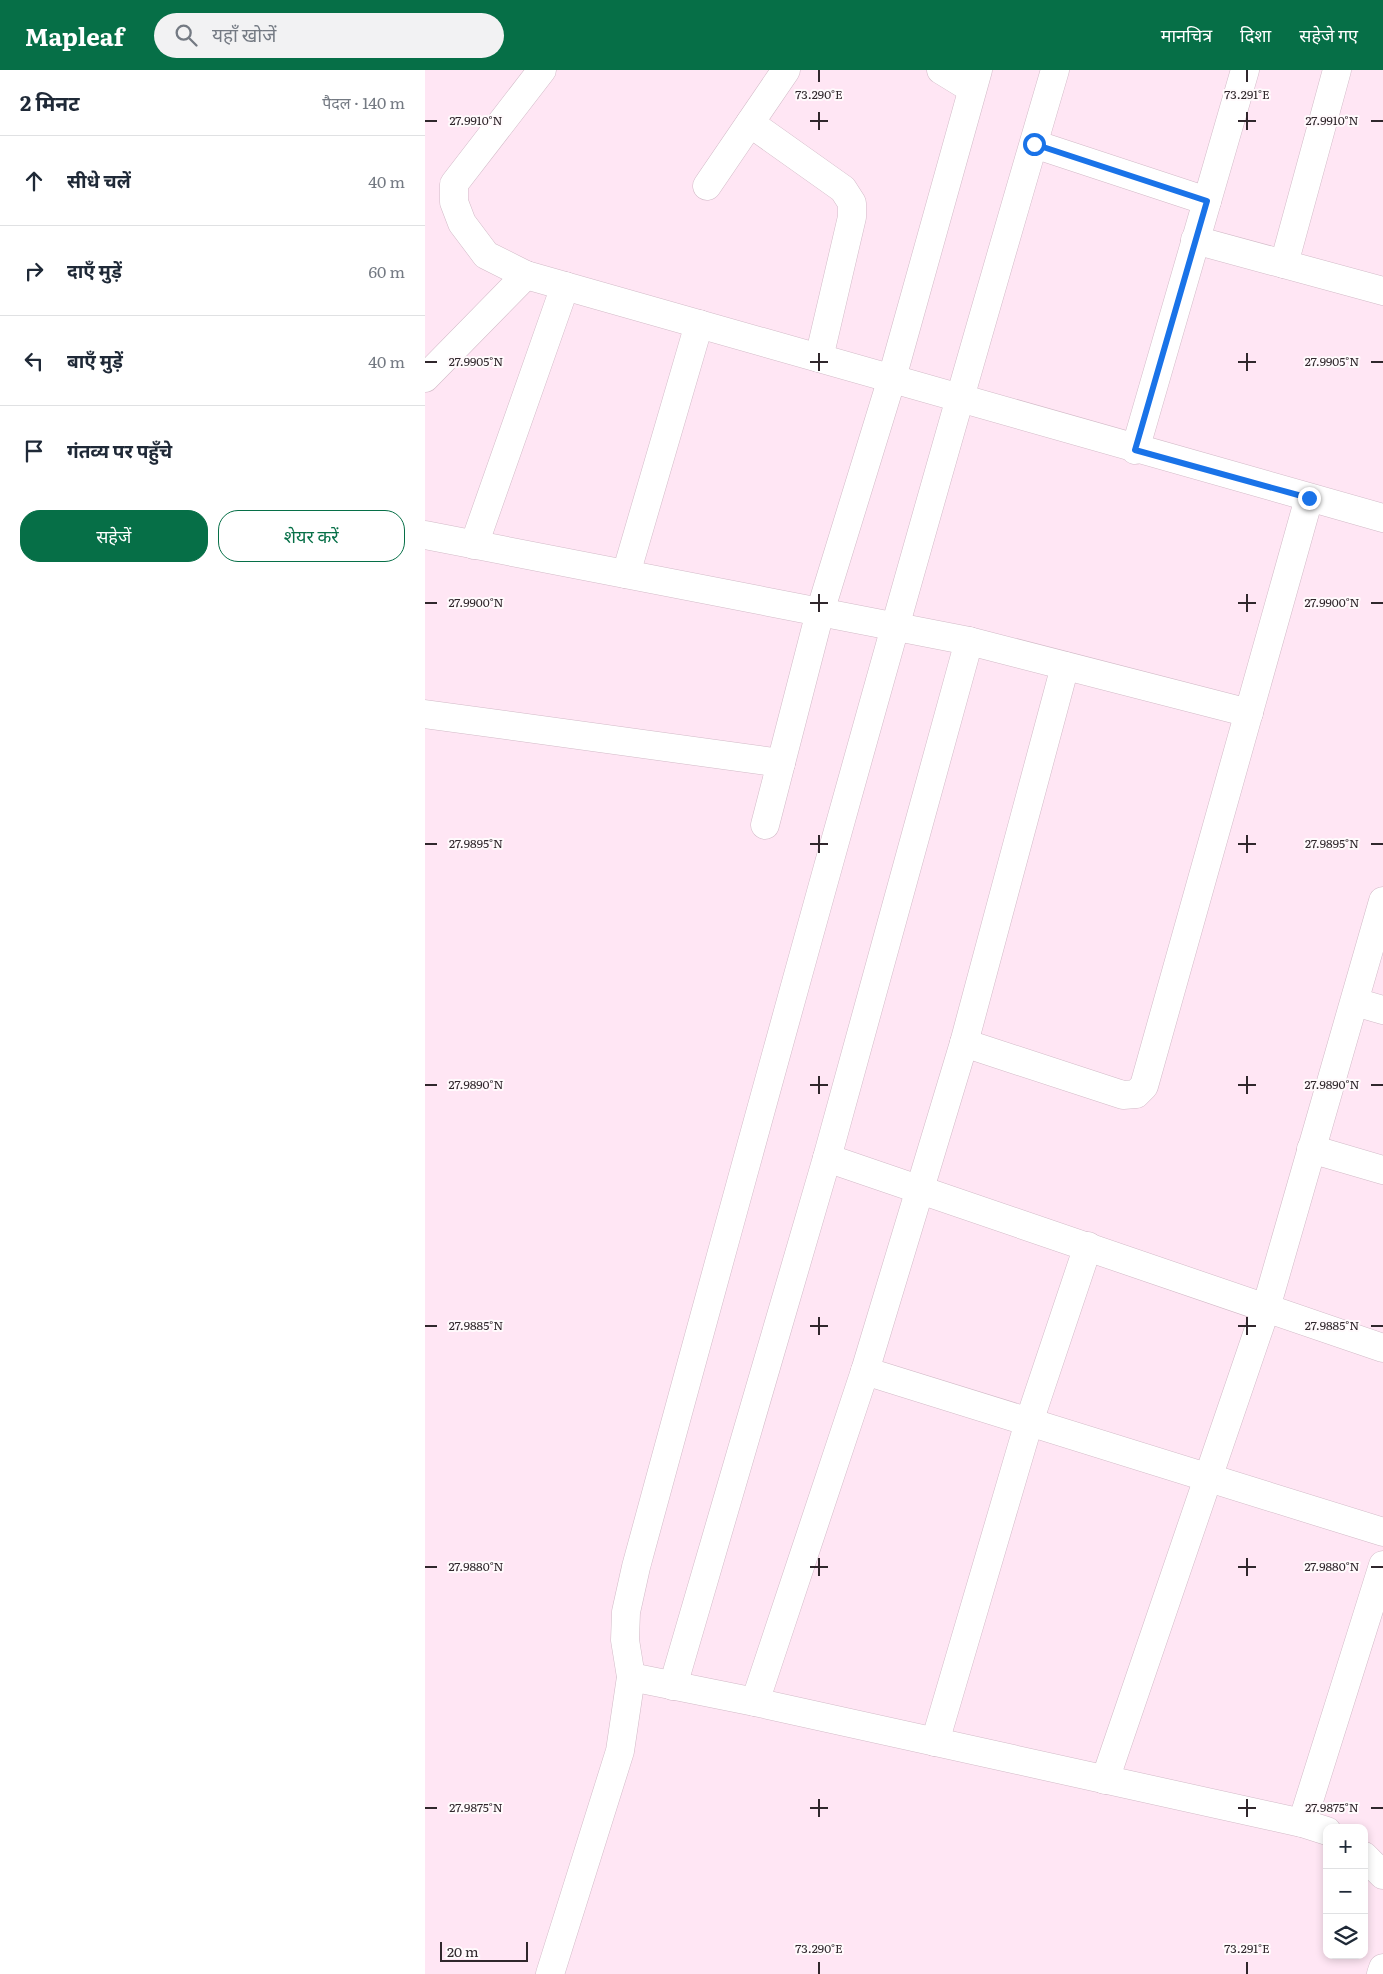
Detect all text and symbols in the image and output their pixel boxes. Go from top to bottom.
search box [154,13,504,58]
text: Mapleaf [25,18,124,53]
text: यहाँ खोजें [212,20,276,48]
icon: search [172,21,200,49]
text: मानचित्र [1161,21,1212,48]
text: दिशा [1240,21,1271,48]
text: सहेजे गए [1299,21,1358,48]
text: 73.290°E [795,85,843,103]
text: 73.291°E [1224,85,1270,103]
text: 2 मिनट [20,86,80,117]
text: पैदल · 140 m [322,90,405,114]
text: 27.9910°N [449,111,503,129]
text: 27.9910°N [1305,111,1359,129]
route start [1023,133,1046,156]
text: सीधे चलें [67,166,131,194]
icon: ahead [20,167,48,195]
text: 40 m [368,169,405,193]
text: दाएँ मुड़ें [67,256,122,284]
icon: right [20,257,48,285]
text: 60 m [368,259,405,283]
text: बाएँ मुड़ें [67,346,123,374]
icon: left [20,347,48,375]
text: 40 m [368,349,405,373]
text: 27.9905°N [449,352,503,370]
text: 27.9905°N [1305,352,1359,370]
text: गंतव्य पर पहुँचे [67,436,172,464]
icon: arrive [20,437,48,465]
route end [1298,487,1321,510]
button: सहेजें [20,510,208,562]
button: शेयर करें [218,510,405,562]
text: 27.9900°N [448,593,504,611]
text: 27.9900°N [1304,593,1360,611]
text: 27.9895°N [449,834,503,852]
text: 27.9895°N [1305,834,1359,852]
text: 27.9890°N [449,1075,503,1093]
text: 27.9890°N [1305,1075,1359,1093]
text: 27.9885°N [449,1316,503,1334]
text: 27.9885°N [1305,1316,1359,1334]
text: 27.9880°N [448,1557,504,1575]
text: 27.9880°N [1304,1557,1360,1575]
text: 27.9875°N [449,1798,503,1816]
text: 27.9875°N [1305,1798,1359,1816]
map controls [1323,1824,1368,1959]
button: + [1323,1824,1368,1869]
button: − [1323,1869,1368,1914]
button: layers [1323,1914,1368,1959]
scale bar [440,1939,527,1962]
text: 73.290°E [795,1939,843,1957]
text: 73.291°E [1224,1939,1270,1957]
text: 20 m [447,1941,479,1961]

